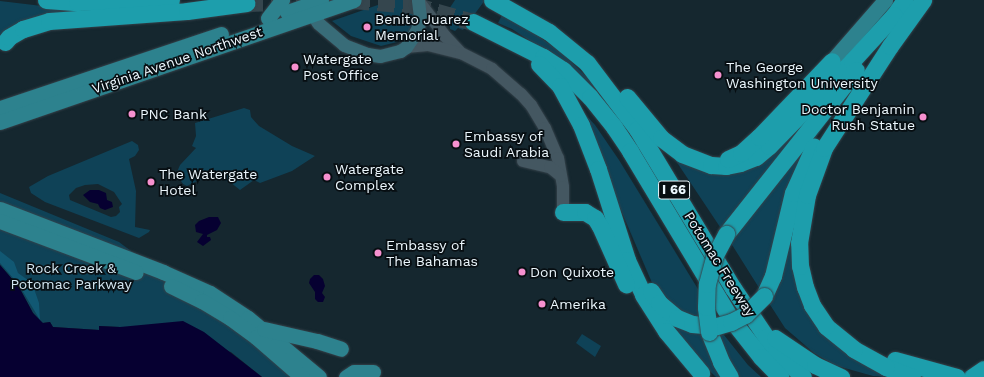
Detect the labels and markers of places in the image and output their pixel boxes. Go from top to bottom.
place label: Benito Juarez Memorial [375,11,469,44]
marker: Benito Juarez Memorial [362,22,372,32]
place label: Watergate Post Office [303,51,379,84]
place label: The George Washington University [726,59,878,92]
marker: Watergate Post Office [290,62,300,72]
marker: The George Washington University [713,70,723,80]
place label: Doctor Benjamin Rush Statue [801,101,915,134]
place label: PNC Bank [140,106,207,122]
marker: PNC Bank [127,109,137,119]
marker: Doctor Benjamin Rush Statue [918,112,928,122]
place label: Embassy of Saudi Arabia [464,128,550,160]
marker: Embassy of Saudi Arabia [451,139,461,149]
place label: Watergate Complex [335,161,404,194]
place label: The Watergate Hotel [159,166,258,198]
marker: Watergate Complex [322,172,332,182]
marker: The Watergate Hotel [146,177,156,187]
place label: Embassy of The Bahamas [386,237,478,270]
marker: Embassy of The Bahamas [373,248,383,258]
place label: Don Quixote [530,264,614,280]
marker: Don Quixote [517,267,527,277]
place label: Amerika [550,296,606,312]
marker: Amerika [537,299,547,309]

